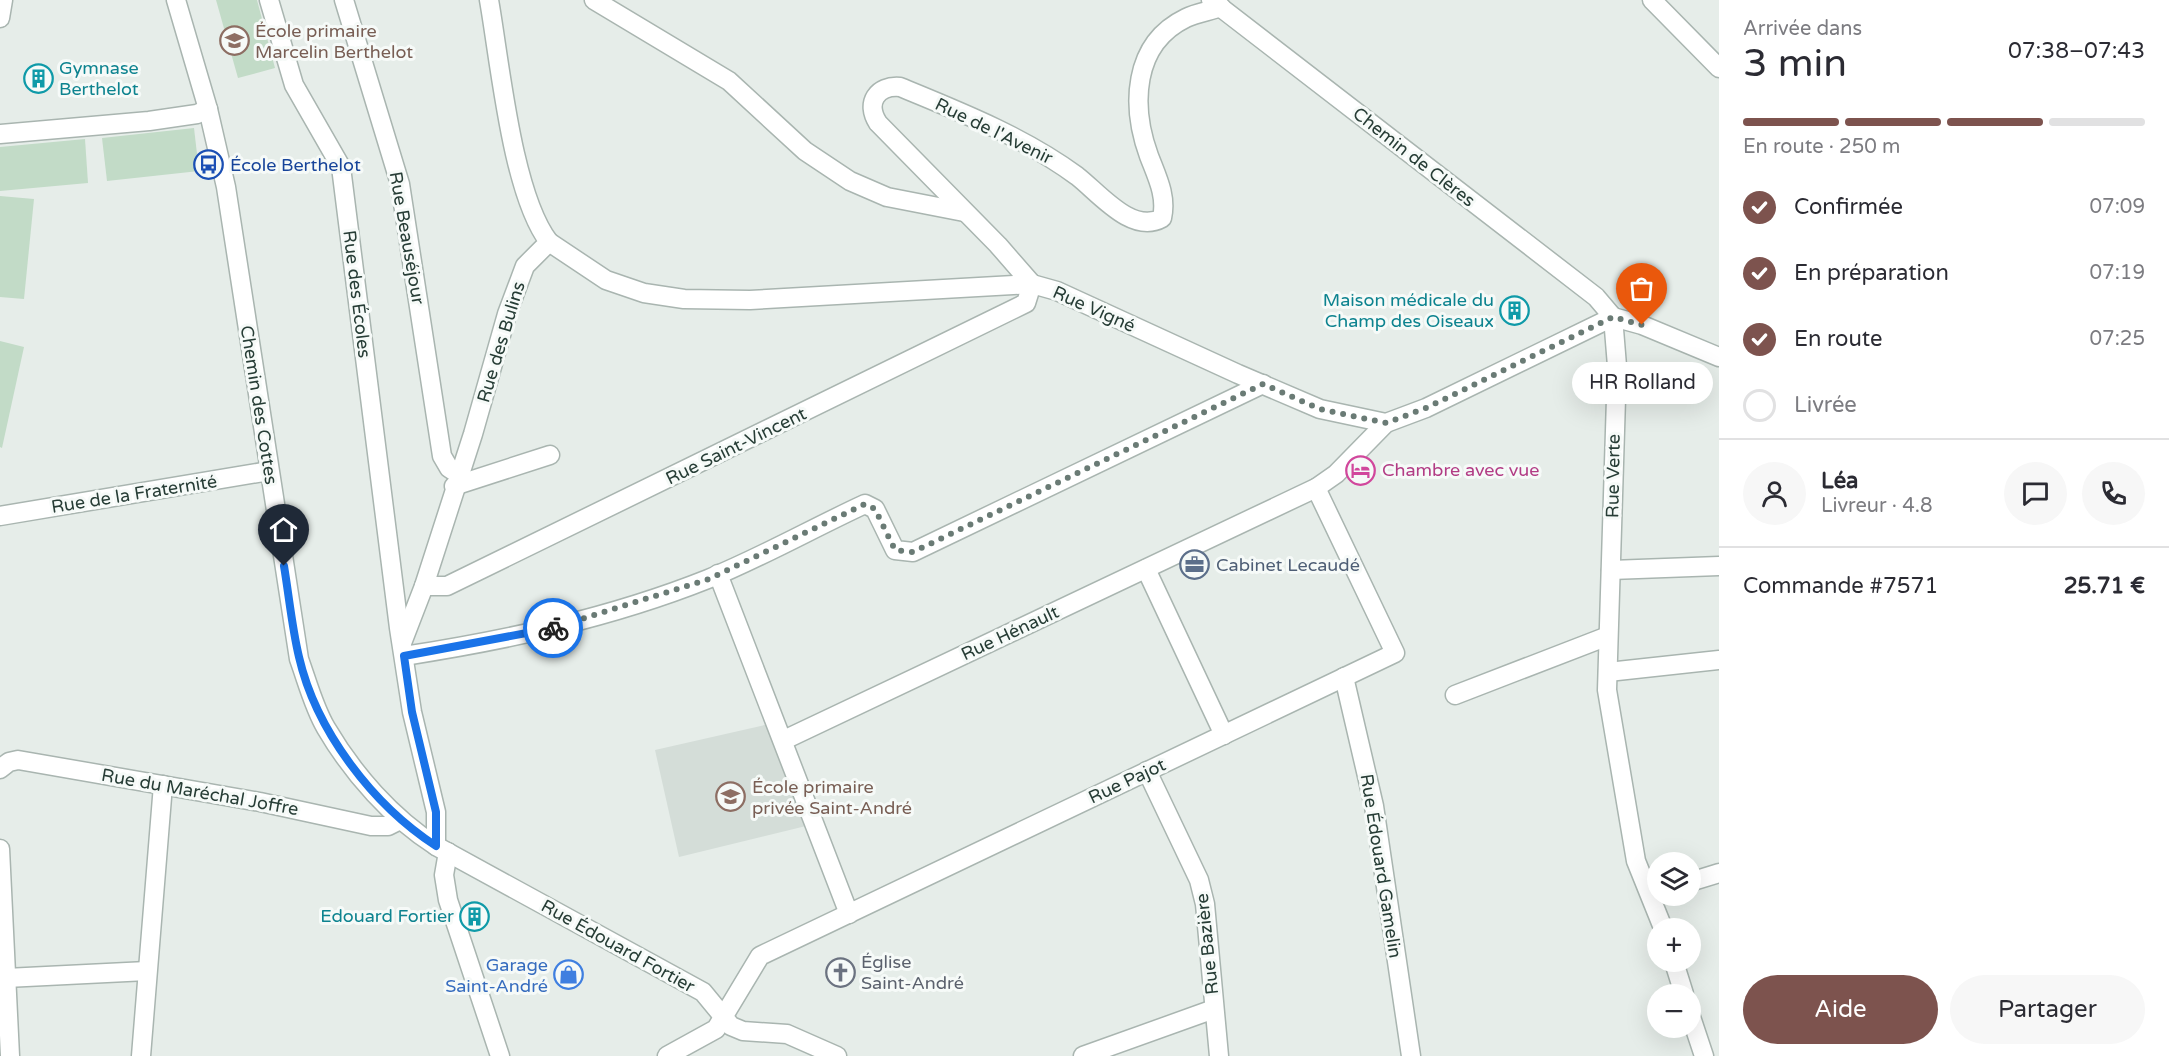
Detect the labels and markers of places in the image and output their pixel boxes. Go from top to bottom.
place label: École primaire Marcelin Berthelot [255,20,413,63]
school or university icon: École primaire Marcelin Berthelot [218,25,250,57]
place label: Gymnase Berthelot [59,57,139,100]
building icon: Gymnase Berthelot [22,62,54,94]
bus stop icon: École Berthelot [193,149,225,181]
place label: École Berthelot [230,154,361,176]
pin [1616,263,1667,325]
place label: Maison médicale du Champ des Oiseaux [1323,289,1494,332]
building icon: Maison médicale du Champ des Oiseaux [1499,294,1531,326]
callout: HR Rolland [1572,361,1712,403]
hotel icon: Chambre avec vue [1345,454,1377,486]
place label: Chambre avec vue [1382,459,1539,481]
pin [258,504,309,566]
office icon: Cabinet Lecaudé [1179,549,1211,581]
place label: Cabinet Lecaudé [1216,554,1360,576]
place label: École primaire privée Saint-André [752,776,912,819]
school or university icon: École primaire privée Saint-André [715,781,747,813]
building icon: Edouard Fortier [459,900,491,932]
place label: Edouard Fortier [320,905,454,927]
place label: Église Saint-André [861,951,964,994]
place label: Garage Saint-André [445,954,548,997]
church icon: Église Saint-André [824,956,856,988]
shop icon: Garage Saint-André [553,959,585,991]

